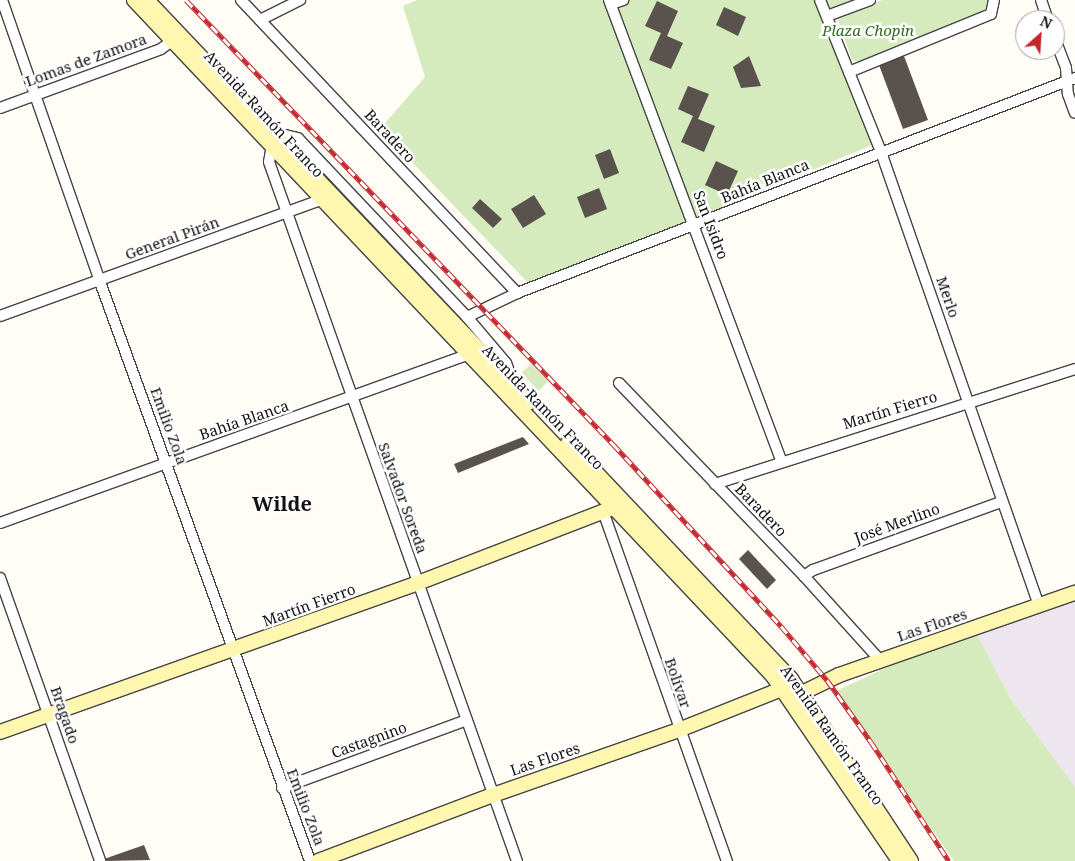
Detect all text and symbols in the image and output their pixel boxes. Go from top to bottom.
north arrow [1015,10,1065,60]
text: N [1037,11,1055,33]
park label: Plaza Chopin [822,22,914,40]
street label: Lomas de Zamora [23,30,149,90]
street label: Avenida Ramón Franco [201,47,327,181]
street label: Baradero [361,106,419,166]
street label: Bahía Blanca [718,155,812,207]
street label: San Isidro [690,188,732,262]
street label: General Pirán [122,213,222,263]
street label: Merlo [933,274,963,320]
street label: Avenida Ramón Franco [479,341,607,473]
street label: Emilio Zola [147,385,191,467]
street label: Martín Fierro [841,387,939,433]
street label: Bahía Blanca [197,396,291,444]
street label: Salvador Soreda [375,440,431,556]
street label: Baradero [731,480,791,540]
district label: Wilde [252,491,312,515]
street label: José Merlino [852,499,942,547]
street label: Martín Fierro [260,580,358,630]
street label: Las Flores [895,605,969,645]
street label: Bolívar [661,655,695,711]
street label: Avenida Ramón Franco [777,661,887,809]
street label: Bragado [47,684,83,746]
street label: Castagnino [329,718,409,762]
street label: Las Flores [508,739,582,779]
street label: Emilio Zola [283,766,329,848]

